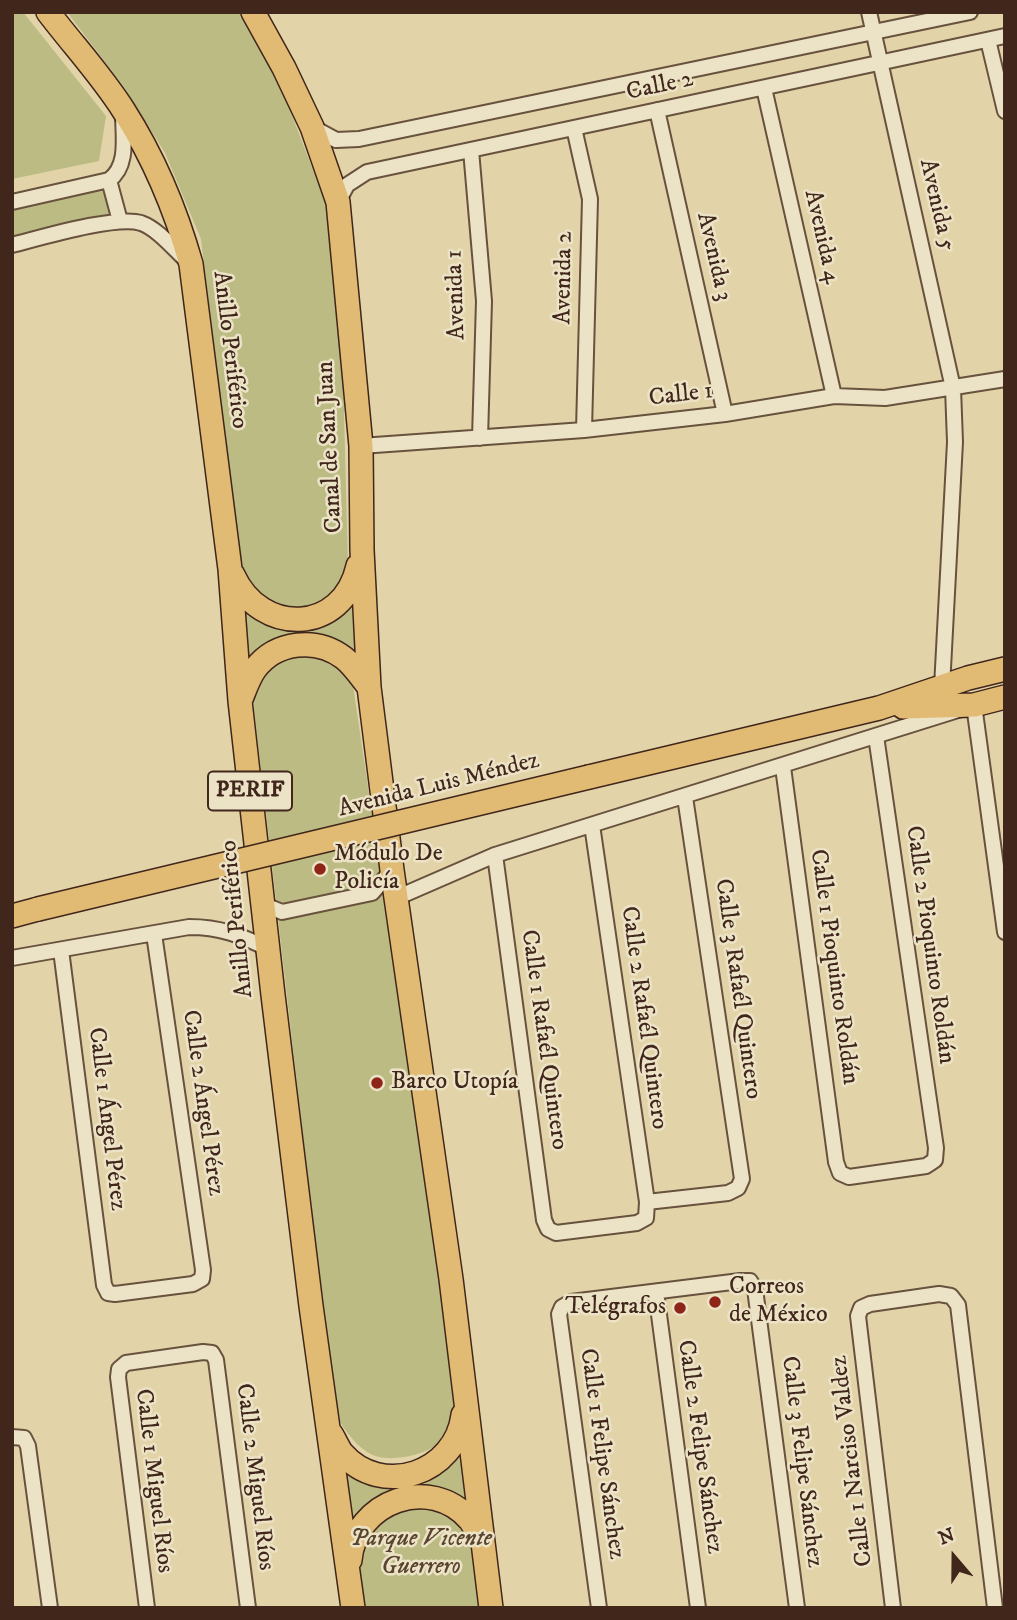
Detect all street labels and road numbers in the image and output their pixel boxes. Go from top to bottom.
street label: Calle 2 [624,66,696,108]
street label: Avenida 5 [911,156,961,254]
street label: Avenida 4 [796,187,846,287]
street label: Avenida 3 [689,210,737,304]
street label: Avenida 2 [550,231,580,325]
street label: Avenida 1 [441,249,473,341]
street label: Anillo Periférico [205,270,253,430]
street label: Canal de San Juan [312,360,350,534]
street label: Calle 1 [647,378,715,414]
street label: Avenida Luis Méndez [336,747,542,825]
road number: PERIF [208,772,292,810]
street label: Calle 2 Pioquinto Roldán [898,824,960,1066]
street label: Anillo Periférico [215,839,261,999]
street label: Calle 1 Pioquinto Roldán [802,848,864,1086]
street label: Calle 3 Rafaél Quintero [707,877,767,1101]
street label: Calle 2 Rafaél Quintero [613,905,673,1131]
street label: Calle 1 Rafaél Quintero [513,928,573,1152]
street label: Calle 2 Ángel Pérez [175,1008,229,1198]
street label: Calle 1 Ángel Pérez [80,1026,132,1212]
street label: Calle 2 Felipe Sánchez [670,1338,728,1556]
street label: Calle 1 Felipe Sánchez [572,1347,630,1561]
street label: Calle 1 Narciso Valdez [826,1354,880,1568]
street label: Calle 3 Felipe Sánchez [774,1355,828,1569]
street label: Calle 2 Miguel Ríos [228,1382,280,1572]
street label: Calle 1 Miguel Ríos [127,1387,179,1575]

